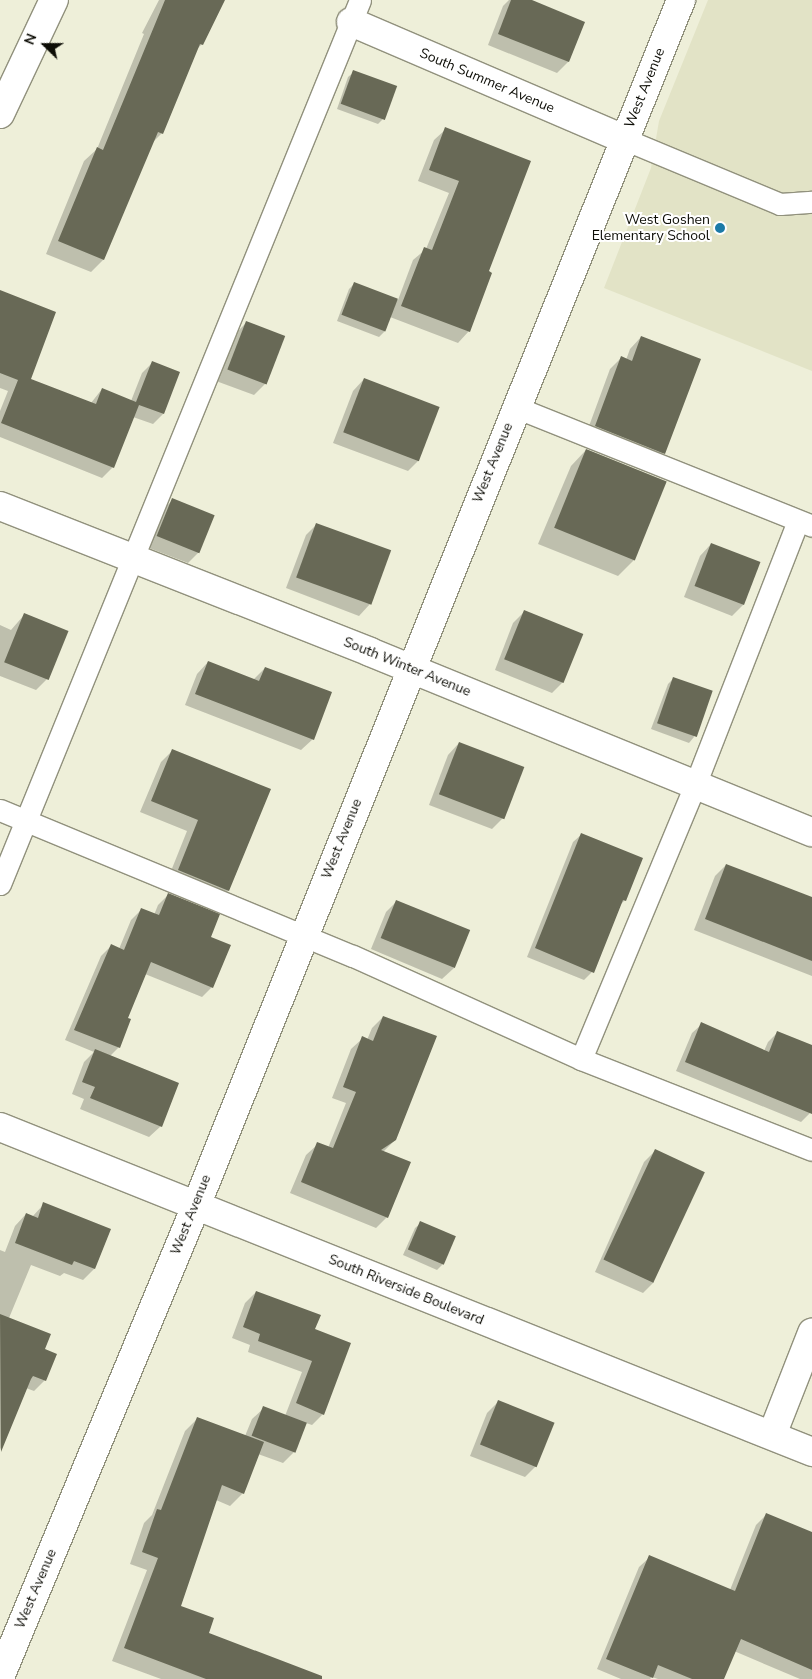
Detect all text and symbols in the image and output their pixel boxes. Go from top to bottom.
north arrow [20,20,70,70]
text: N [20,31,41,48]
street label: South Summer Avenue [417,45,557,117]
street label: West Avenue [621,46,669,130]
place label: West Goshen Elementary School [592,212,710,244]
marker: West Goshen Elementary School [714,222,726,234]
street label: West Avenue [469,421,517,505]
street label: South Winter Avenue [341,634,473,700]
street label: West Avenue [318,797,366,881]
street label: West Avenue [167,1173,215,1257]
street label: South Riverside Boulevard [326,1251,486,1329]
street label: West Avenue [12,1547,60,1631]

